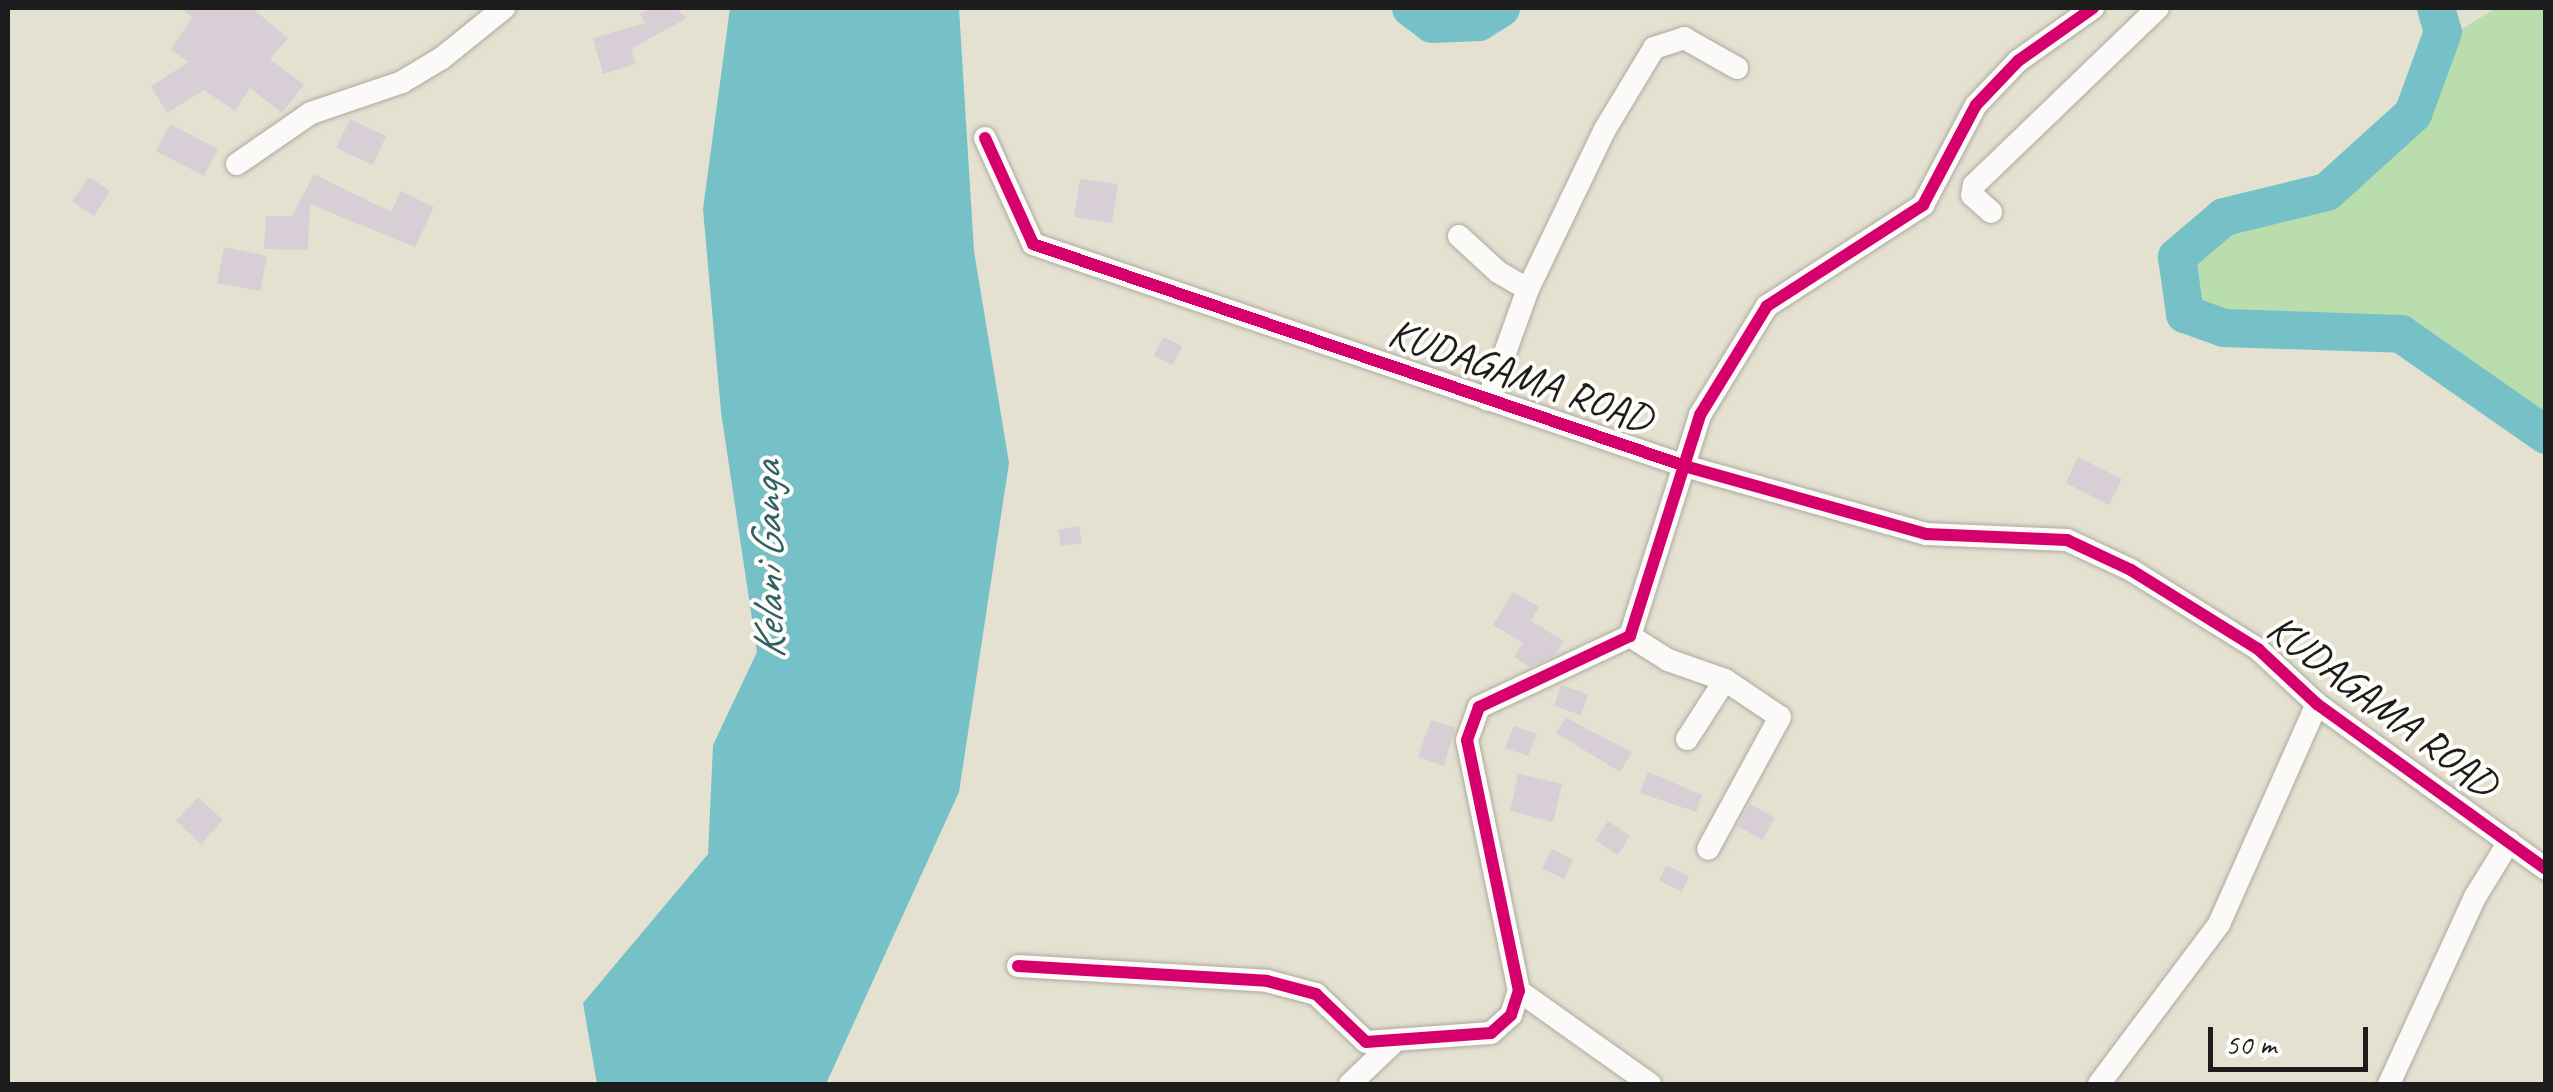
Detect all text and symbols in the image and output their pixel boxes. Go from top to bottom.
street label: KUDAGAMA ROAD [1381,307,1659,445]
water label: Kelani Ganga [739,462,797,660]
street label: KUDAGAMA ROAD [2256,602,2508,810]
scale bar [2213,1007,2373,1069]
text: 50 m [2225,1025,2276,1063]

